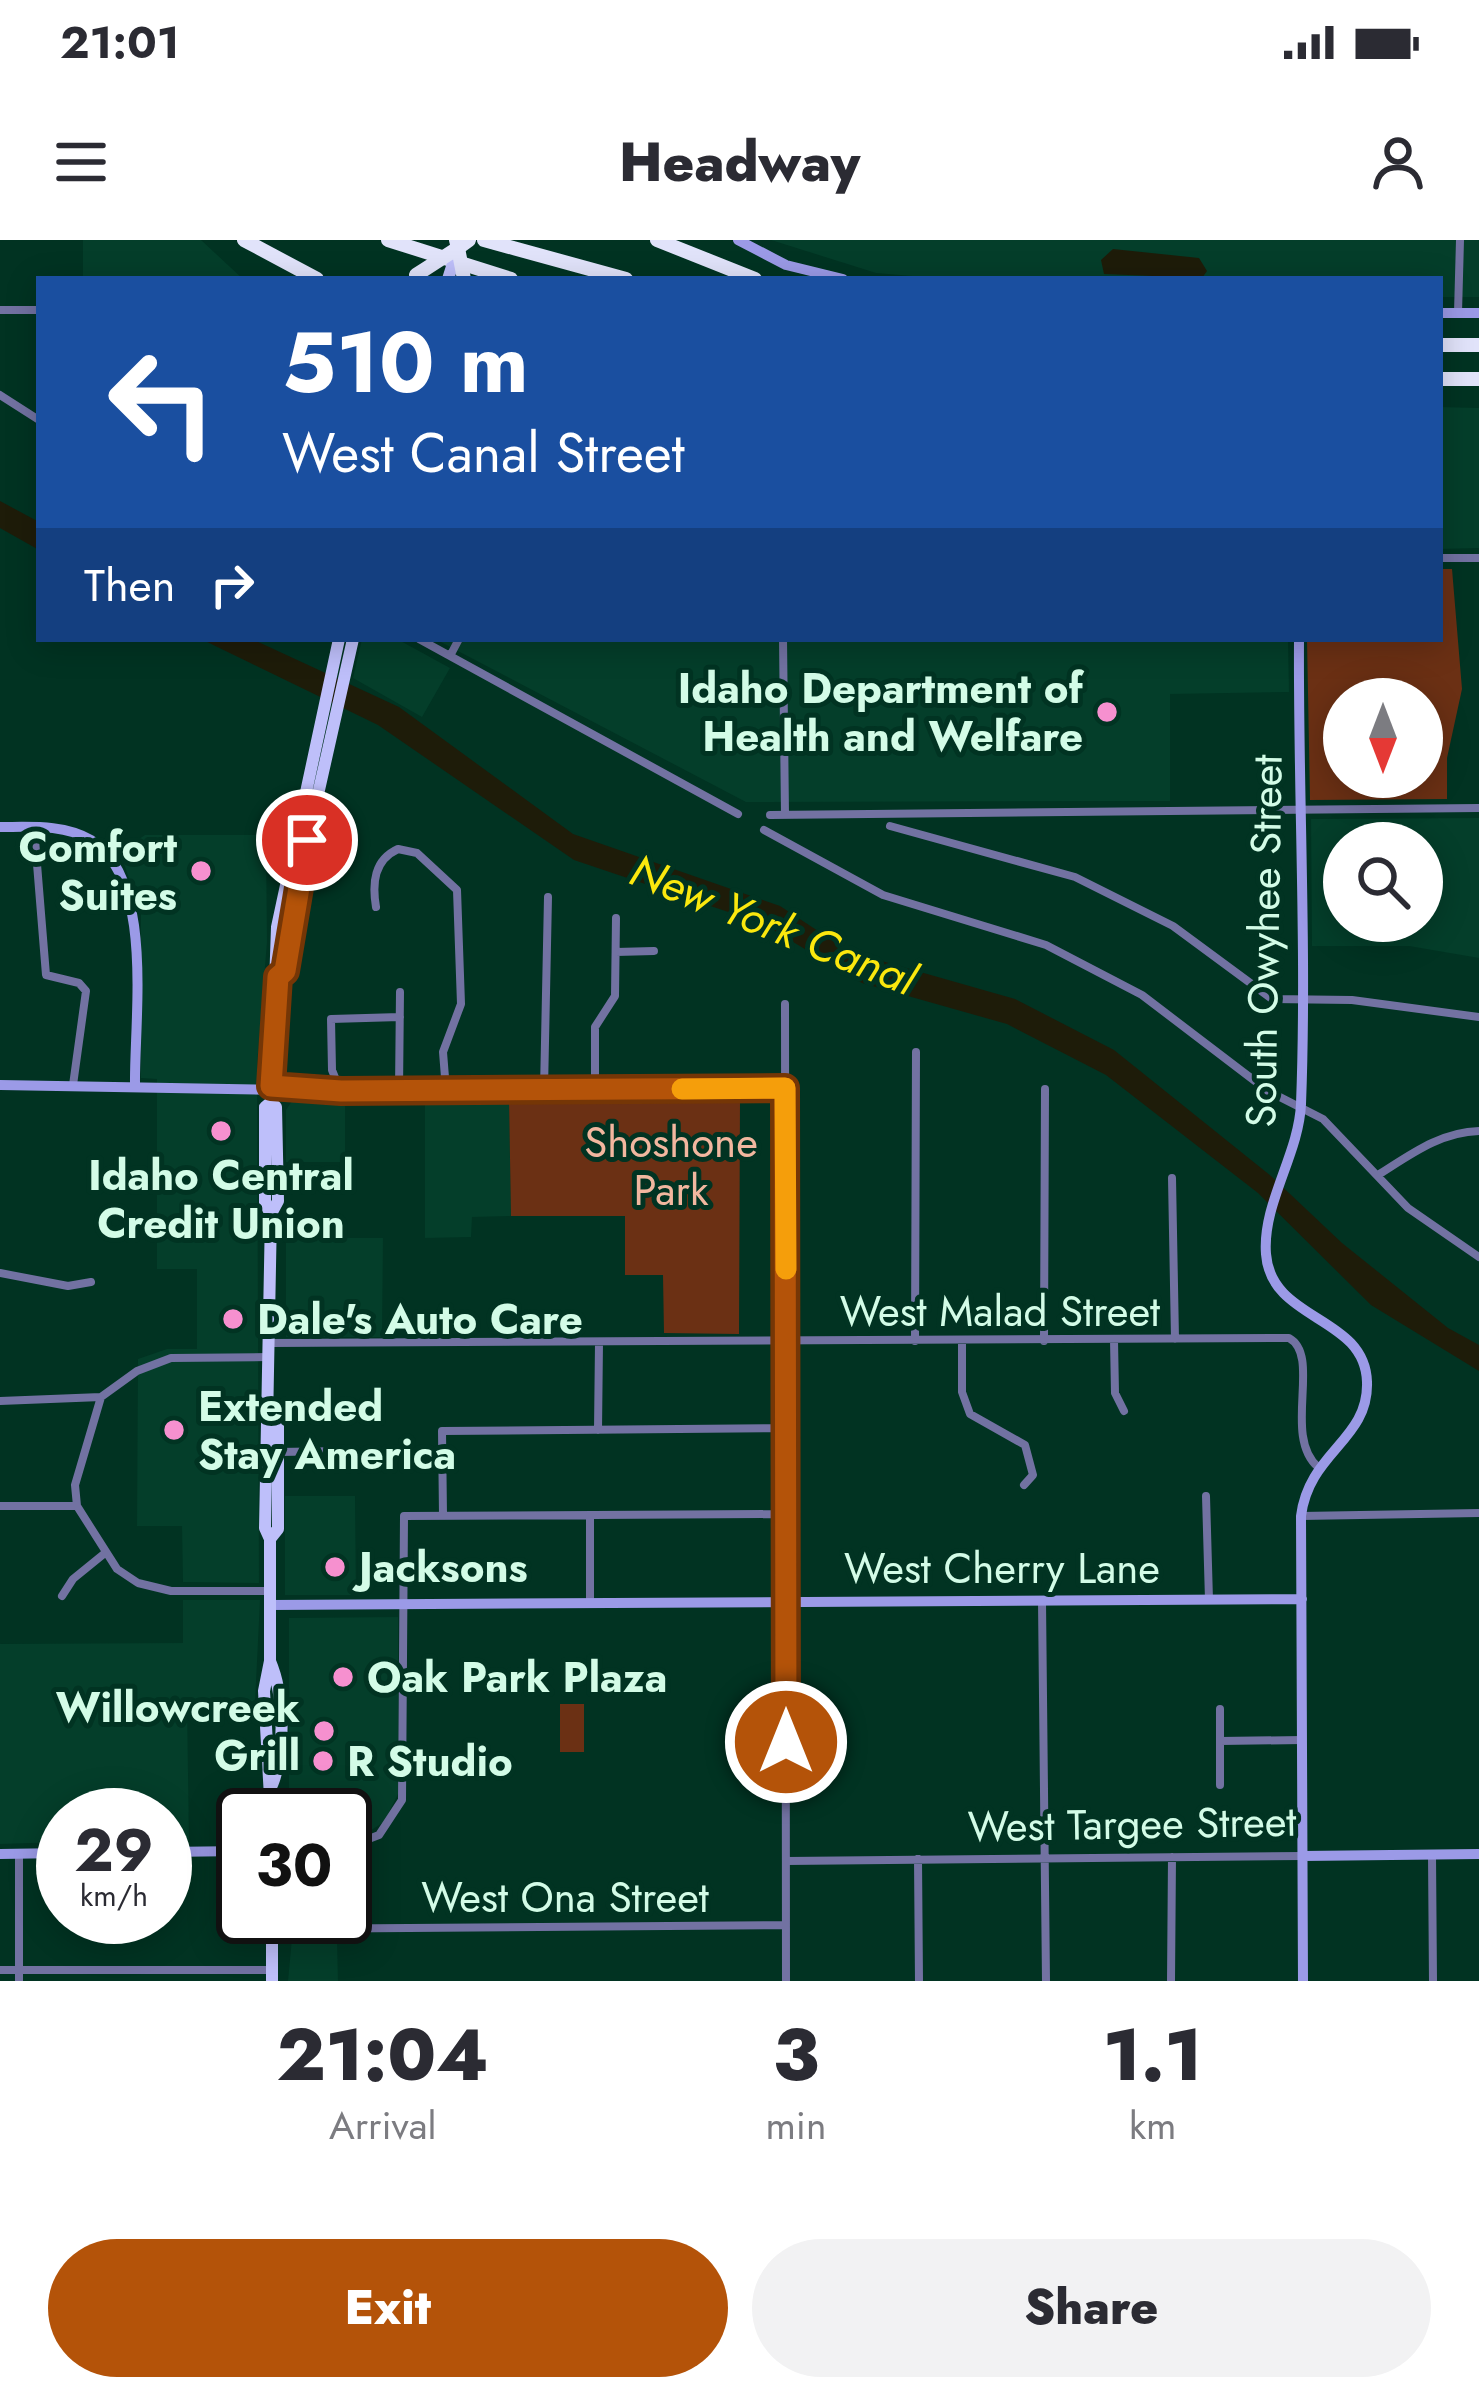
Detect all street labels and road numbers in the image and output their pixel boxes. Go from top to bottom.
street label: South Owyhee Street [1230,754,1298,1128]
street label: West Malad Street [840,1281,1160,1342]
street label: West Cherry Lane [844,1538,1160,1599]
street label: West Targee Street [967,1791,1297,1857]
street label: West Ona Street [421,1867,709,1928]

